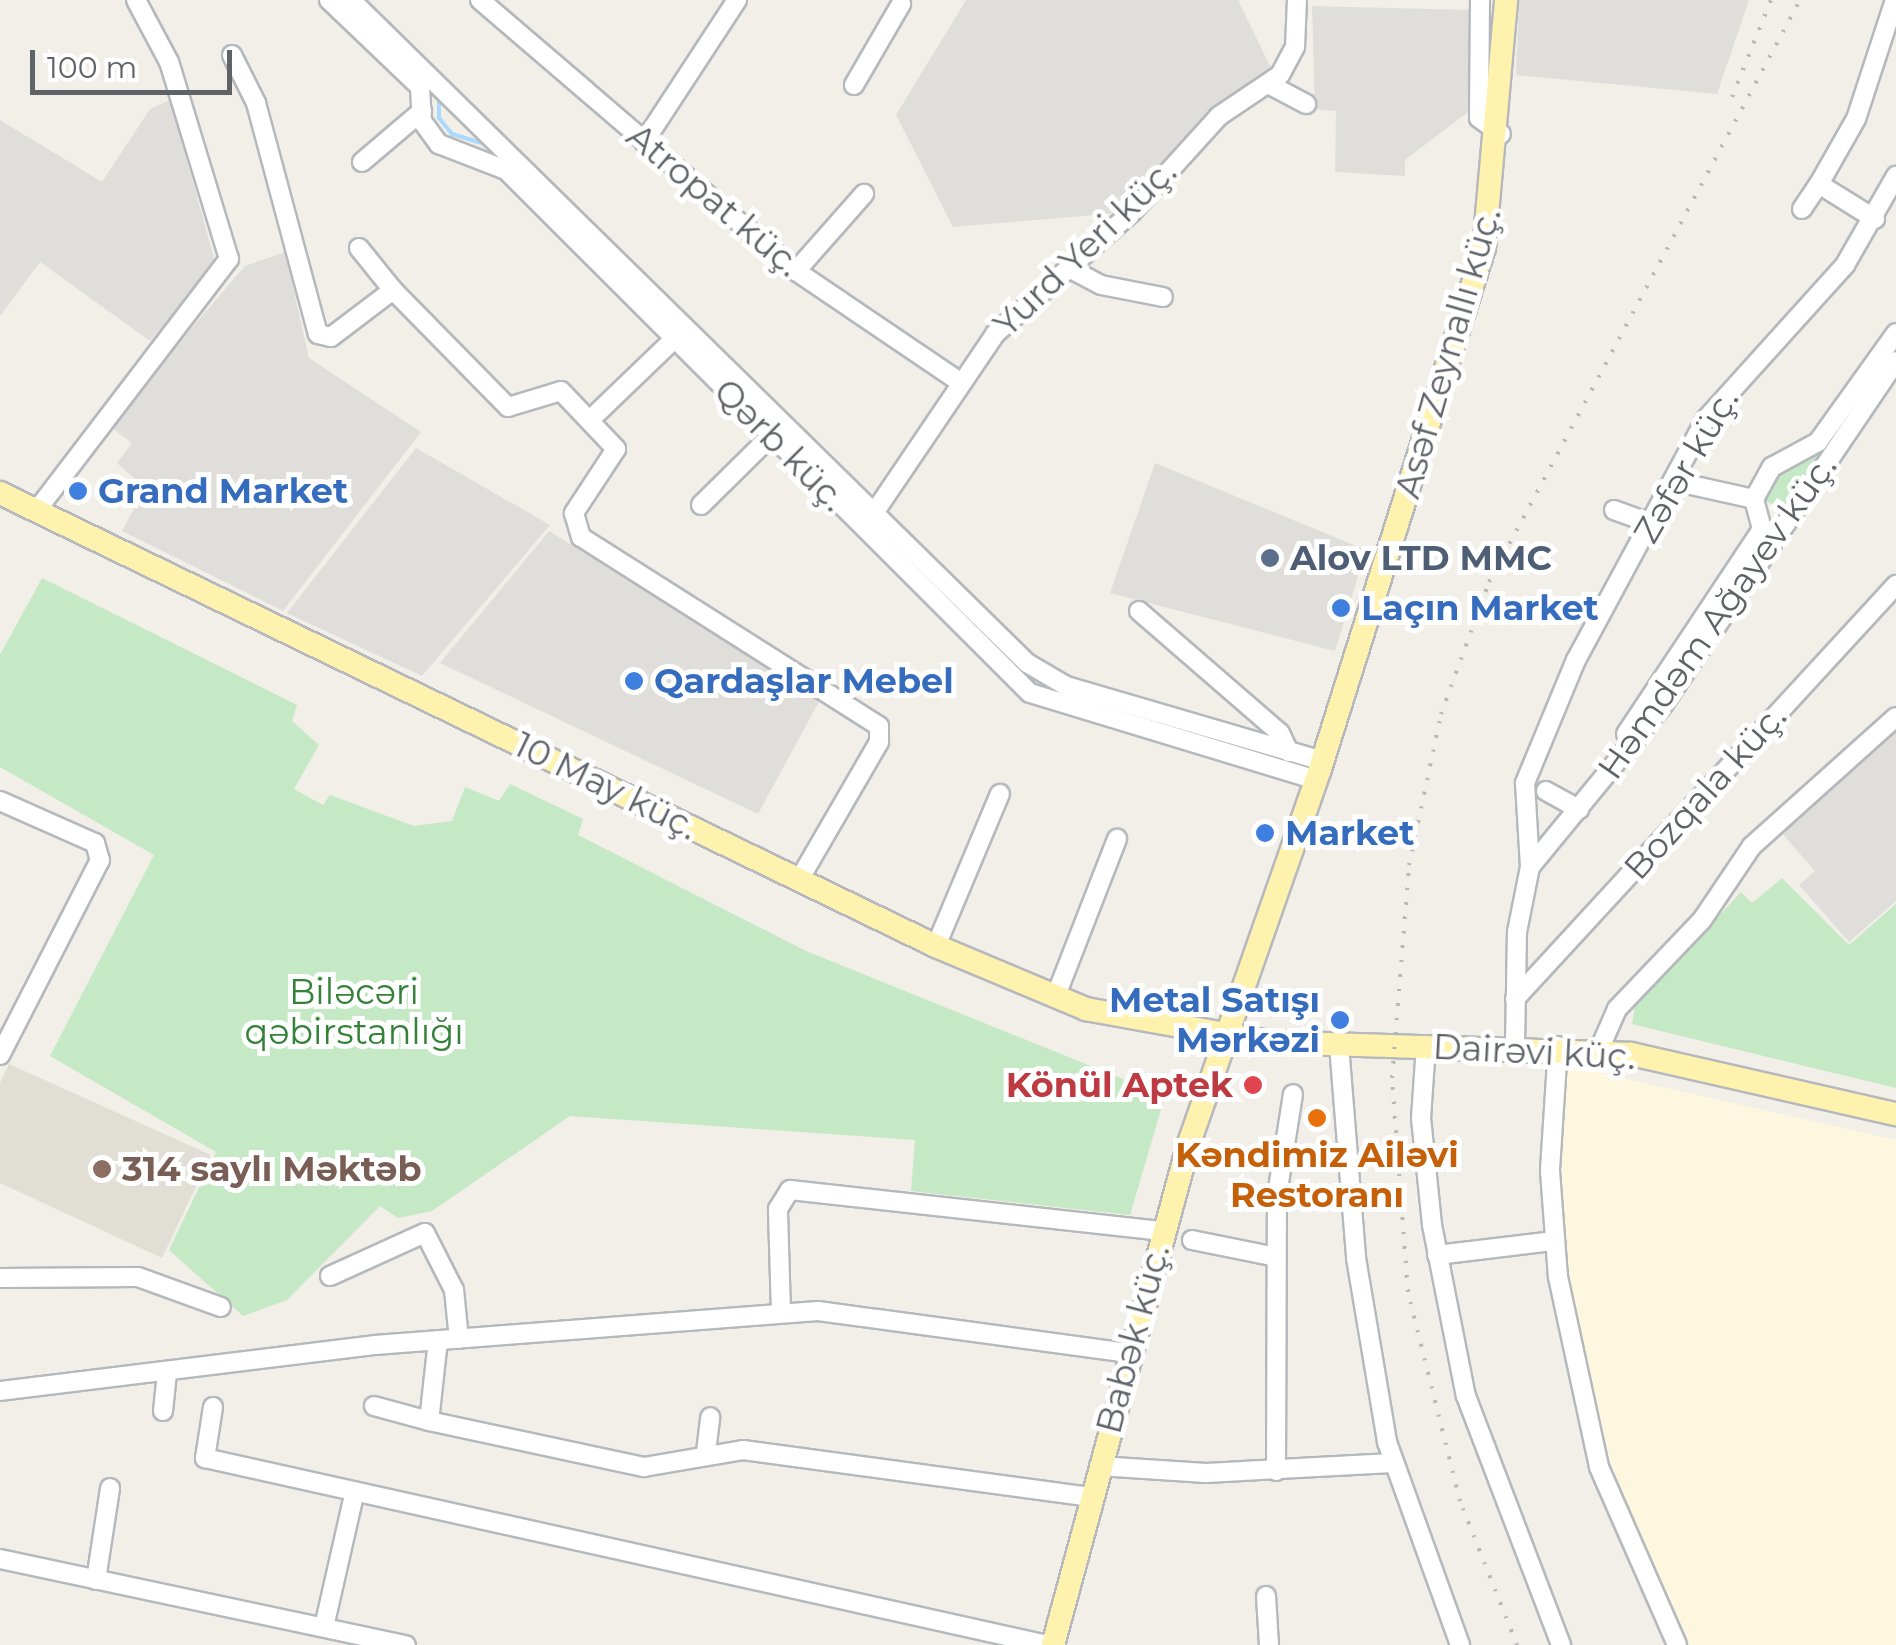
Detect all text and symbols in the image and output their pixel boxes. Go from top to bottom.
scale bar [35,30,238,92]
text: 100 m [47,49,137,86]
street label: Atropat küç. [618,115,810,285]
street label: Yurd Yeri küç. [985,151,1185,345]
street label: Asəf Zeynallı küç. [1386,203,1510,503]
street label: Qərb küç. [705,370,855,520]
street label: Zəfər küç. [1625,381,1747,551]
street label: Həmdəm Ağayev küç. [1589,447,1845,787]
place label: Grand Market [98,470,348,512]
marker: Grand Market [67,480,89,502]
place label: Alov LTD MMC [1290,537,1552,579]
marker: Alov LTD MMC [1259,547,1281,569]
place label: Laçın Market [1361,587,1599,629]
marker: Laçın Market [1330,597,1352,619]
place label: Qardaşlar Mebel [654,660,954,702]
marker: Qardaşlar Mebel [623,670,645,692]
street label: Bozqala küç. [1615,696,1795,888]
street label: 10 May küç. [508,724,704,848]
place label: Market [1285,812,1414,854]
marker: Market [1254,822,1276,844]
park label: Biləcəri qəbirstanlığı [244,971,464,1053]
place label: Metal Satışı Mərkəzi [1109,979,1320,1061]
marker: Metal Satışı Mərkəzi [1329,1009,1351,1031]
street label: Dairəvi küç. [1432,1026,1636,1078]
place label: Könül Aptek [1006,1064,1233,1106]
marker: Könül Aptek [1242,1074,1264,1096]
marker: Kəndimiz Ailəvi Restoranı [1306,1107,1328,1129]
place label: Kəndimiz Ailəvi Restoranı [1175,1134,1459,1216]
place label: 314 saylı Məktəb [122,1148,422,1190]
marker: 314 saylı Məktəb [91,1158,113,1180]
street label: Babək küç. [1088,1240,1178,1438]

